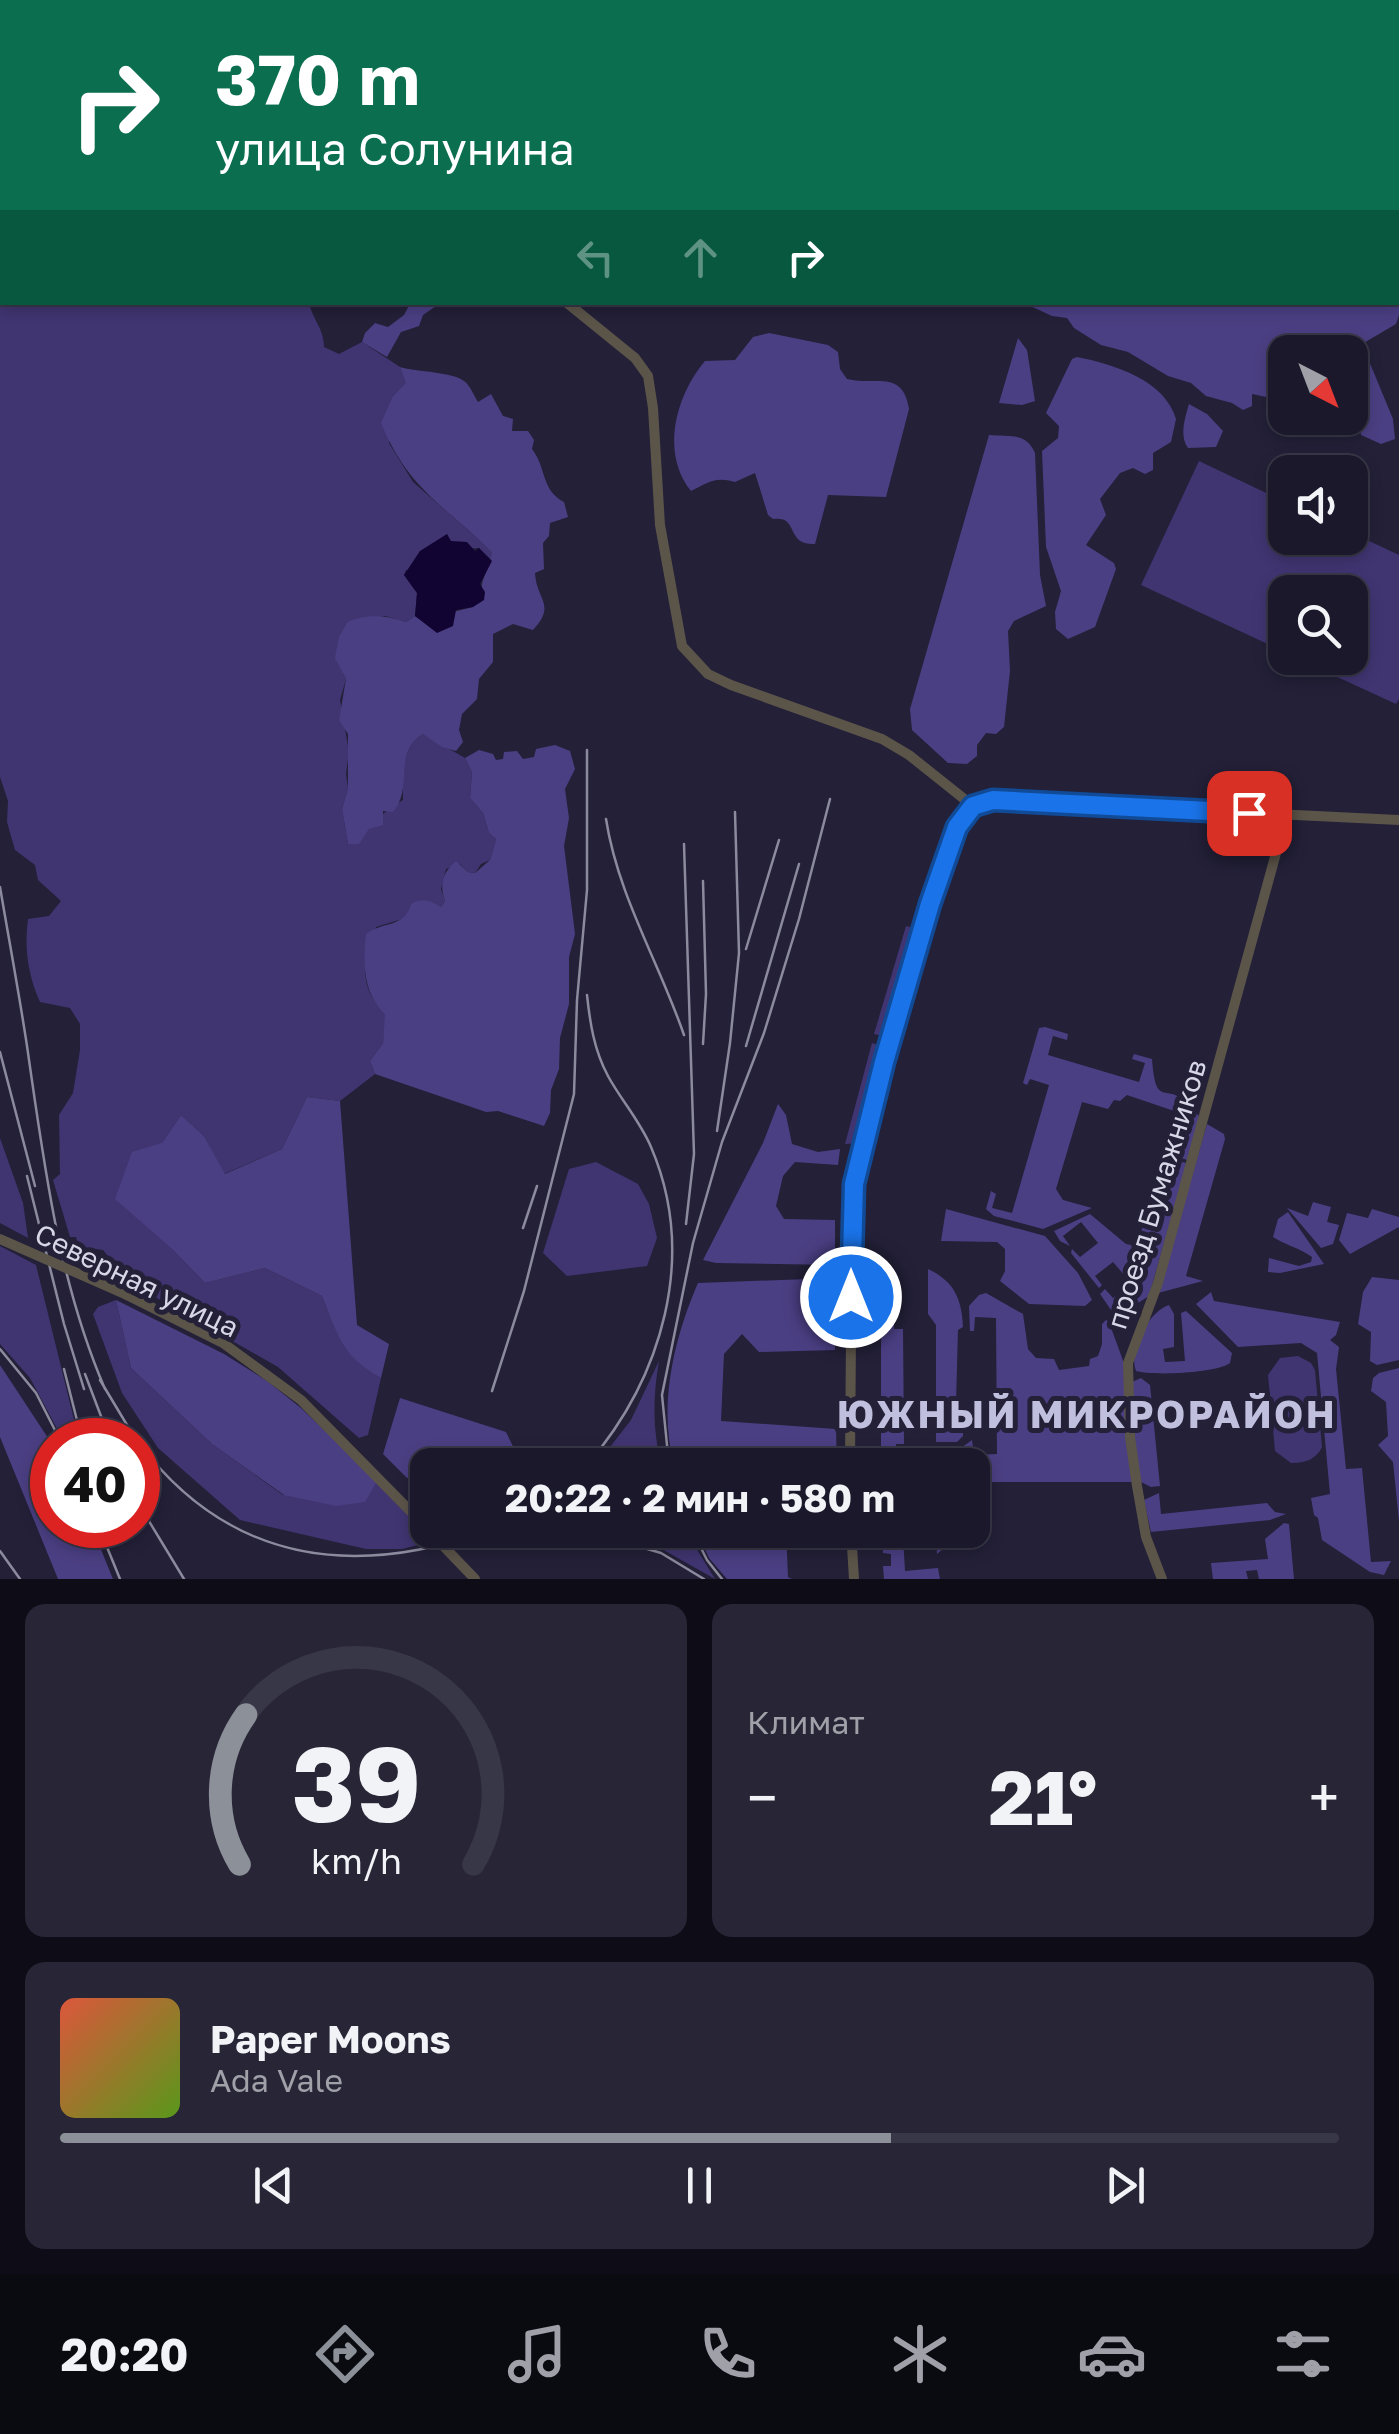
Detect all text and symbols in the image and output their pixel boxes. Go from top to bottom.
text: 370 m [215,36,420,120]
icon: right [50,40,180,170]
text: улица Солунина [215,121,575,175]
icon: left [568,230,623,285]
icon: ahead [673,230,728,285]
icon: right [778,230,833,285]
north arrow [1268,335,1368,435]
map controls [1268,335,1368,675]
button: sound [1268,455,1368,555]
button: search [1268,575,1368,675]
pin [1207,771,1292,856]
icon: arrive [1222,786,1277,841]
street label: проезд Бумажников [1099,1055,1213,1333]
street label: Северная улица [30,1216,244,1344]
position arrow [799,1245,903,1349]
district label: ЮЖНЫЙ МИКРОРАЙОН [837,1391,1337,1436]
speed limit sign: 40 [30,1418,160,1548]
text: 20:22 · 2 мин · 580 m [505,1475,895,1520]
text: Климат [747,1703,865,1741]
text: 39 [291,1720,421,1845]
text: 21° [989,1751,1097,1842]
text: − [747,1764,777,1830]
text: + [1309,1764,1339,1830]
text: km/h [311,1839,401,1882]
text: Paper Moons [210,2016,451,2061]
text: Ada Vale [210,2061,343,2099]
icon: previous [246,2158,301,2213]
icon: pause [672,2158,727,2213]
icon: next [1098,2158,1153,2213]
icon: directions [310,2319,380,2389]
icon: music [502,2319,572,2389]
icon: phone [693,2319,763,2389]
icon: climate [885,2319,955,2389]
icon: car [1077,2319,1147,2389]
icon: filters [1268,2319,1338,2389]
text: 20:20 [61,2327,189,2381]

